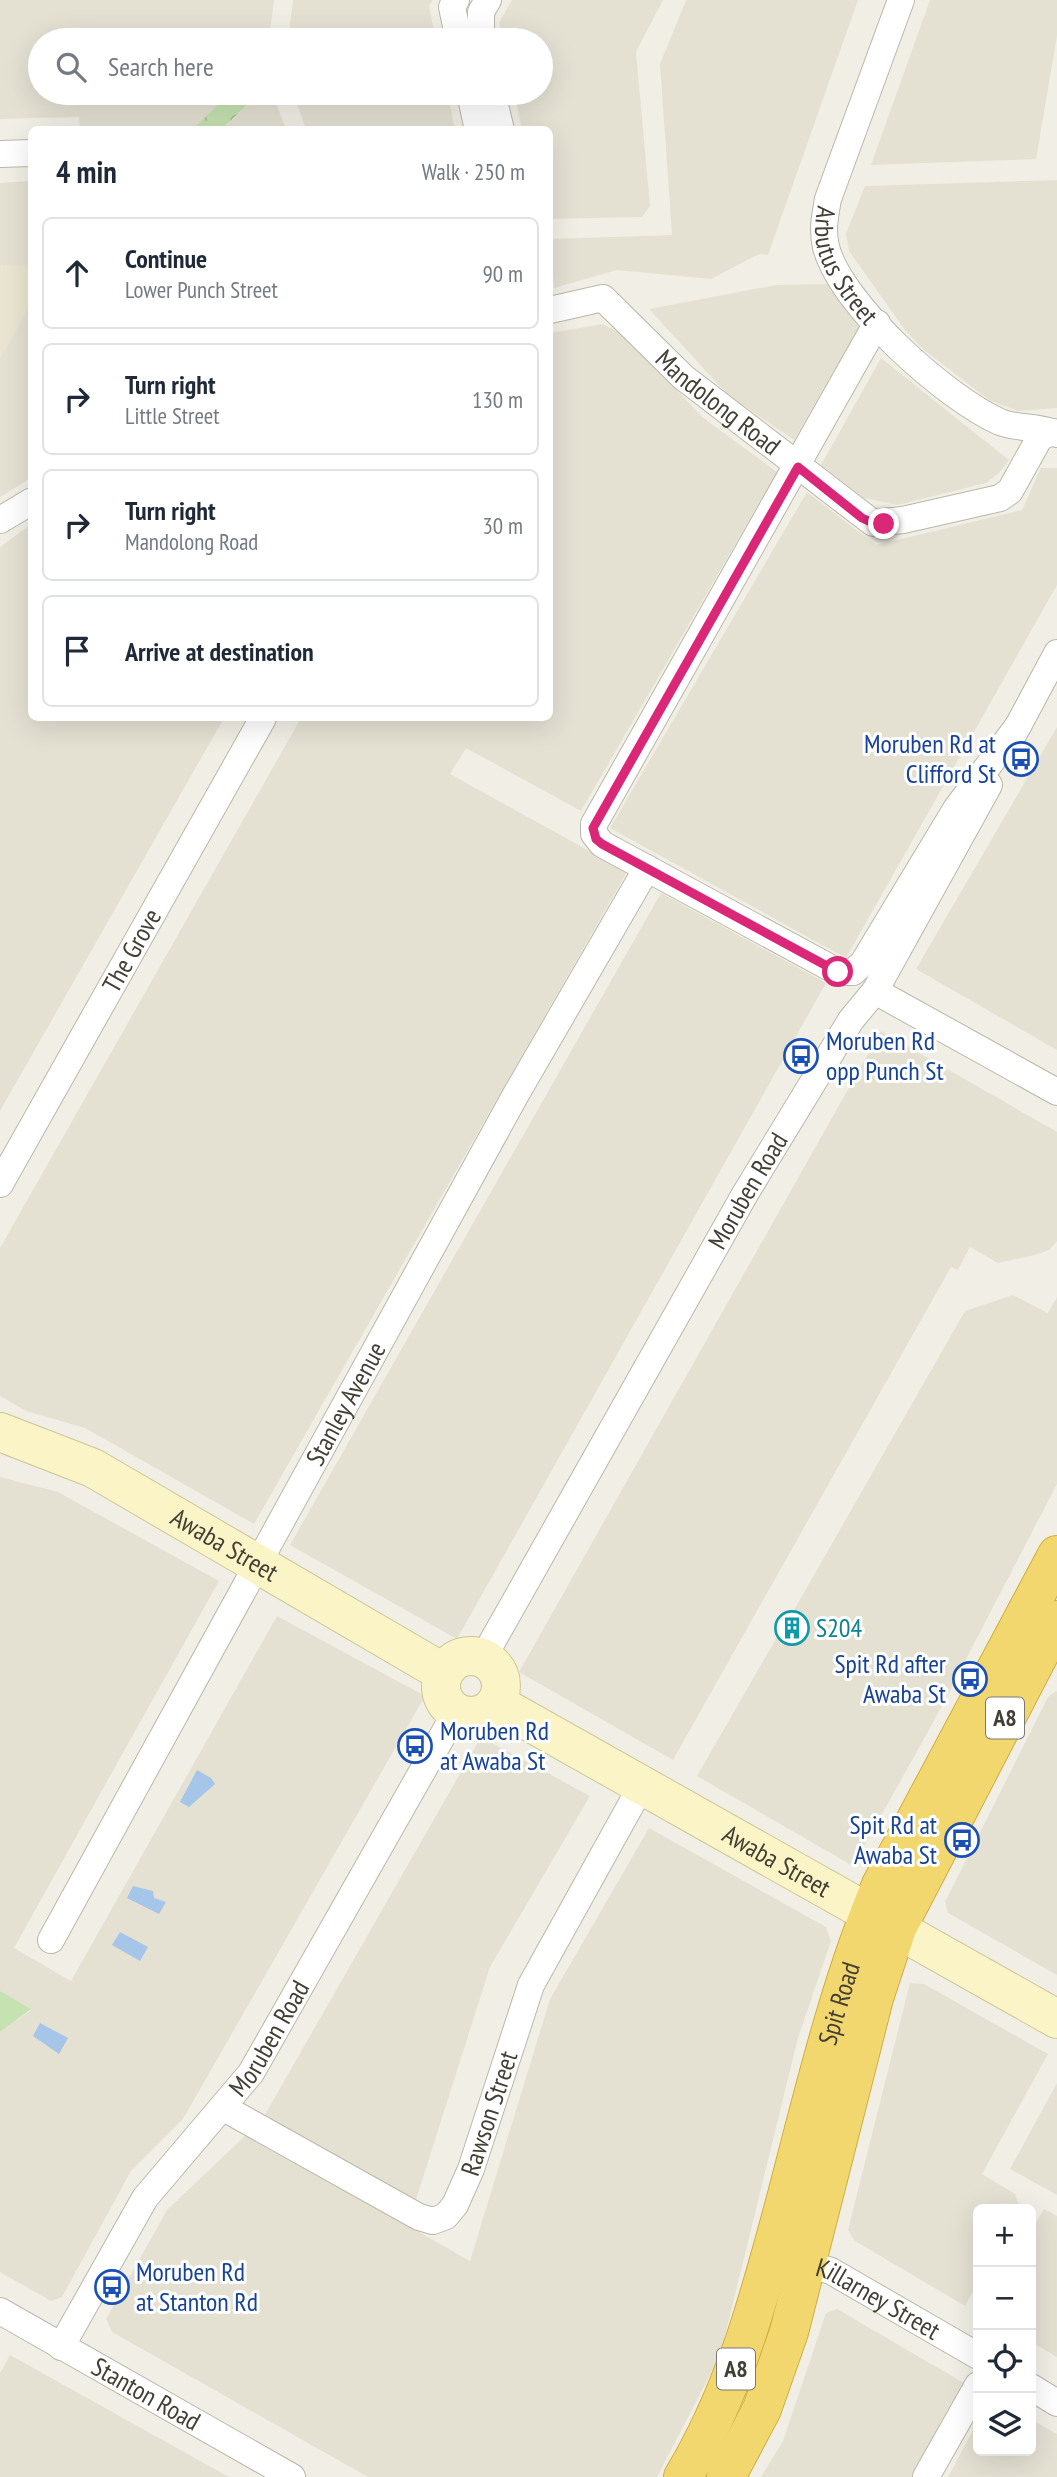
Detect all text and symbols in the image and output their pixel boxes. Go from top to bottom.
search box [28,28,553,105]
icon: search [52,48,90,86]
text: Search here [108,50,214,83]
text: 4 min [56,152,117,191]
text: Walk · 250 m [422,157,525,186]
street label: Arbutus Street [808,204,885,331]
text: Continue [125,242,207,275]
icon: ahead [58,254,96,292]
text: 90 m [482,259,523,288]
text: Lower Punch Street [125,275,278,304]
street label: Mandolong Road [649,342,787,462]
text: Turn right [125,368,216,401]
icon: right [58,380,96,418]
text: 130 m [472,385,523,414]
text: Little Street [125,401,220,430]
text: Turn right [125,494,216,527]
icon: right [58,506,96,544]
route end [868,508,899,539]
text: 30 m [482,511,523,540]
text: Mandolong Road [125,527,258,556]
icon: arrive [58,632,96,670]
text: Arrive at destination [125,635,314,668]
place label: Moruben Rd at Clifford St [864,727,996,790]
bus stop icon: Moruben Rd at Clifford St [1002,740,1040,778]
street label: The Grove [95,903,168,998]
route start [822,956,853,987]
place label: Moruben Rd opp Punch St [826,1024,944,1087]
bus stop icon: Moruben Rd opp Punch St [782,1037,820,1075]
street label: Moruben Road [700,1126,795,1255]
street label: Stanley Avenue [298,1336,393,1471]
street label: Awaba Street [165,1500,284,1589]
building icon: S204 [773,1609,811,1647]
place label: S204 [816,1611,863,1644]
place label: Spit Rd after Awaba St [834,1647,946,1710]
bus stop icon: Spit Rd after Awaba St [951,1660,989,1698]
road number: A8 [986,1698,1024,1738]
place label: Moruben Rd at Awaba St [440,1714,549,1777]
bus stop icon: Moruben Rd at Awaba St [396,1727,434,1765]
place label: Spit Rd at Awaba St [849,1808,937,1871]
street label: Awaba Street [717,1817,837,1904]
bus stop icon: Spit Rd at Awaba St [943,1821,981,1859]
street label: Spit Road [810,1958,867,2049]
street label: Moruben Road [221,1974,316,2103]
street label: Rawson Street [453,2047,524,2180]
map controls [973,2204,1036,2456]
button: + [973,2204,1036,2267]
street label: Killarney Street [812,2250,946,2347]
place label: Moruben Rd at Stanton Rd [136,2255,258,2318]
button: − [973,2267,1036,2330]
bus stop icon: Moruben Rd at Stanton Rd [93,2268,131,2306]
button: locate [973,2330,1036,2393]
road number: A8 [717,2348,755,2390]
street label: Stanton Road [86,2350,206,2437]
button: layers [973,2393,1036,2456]

